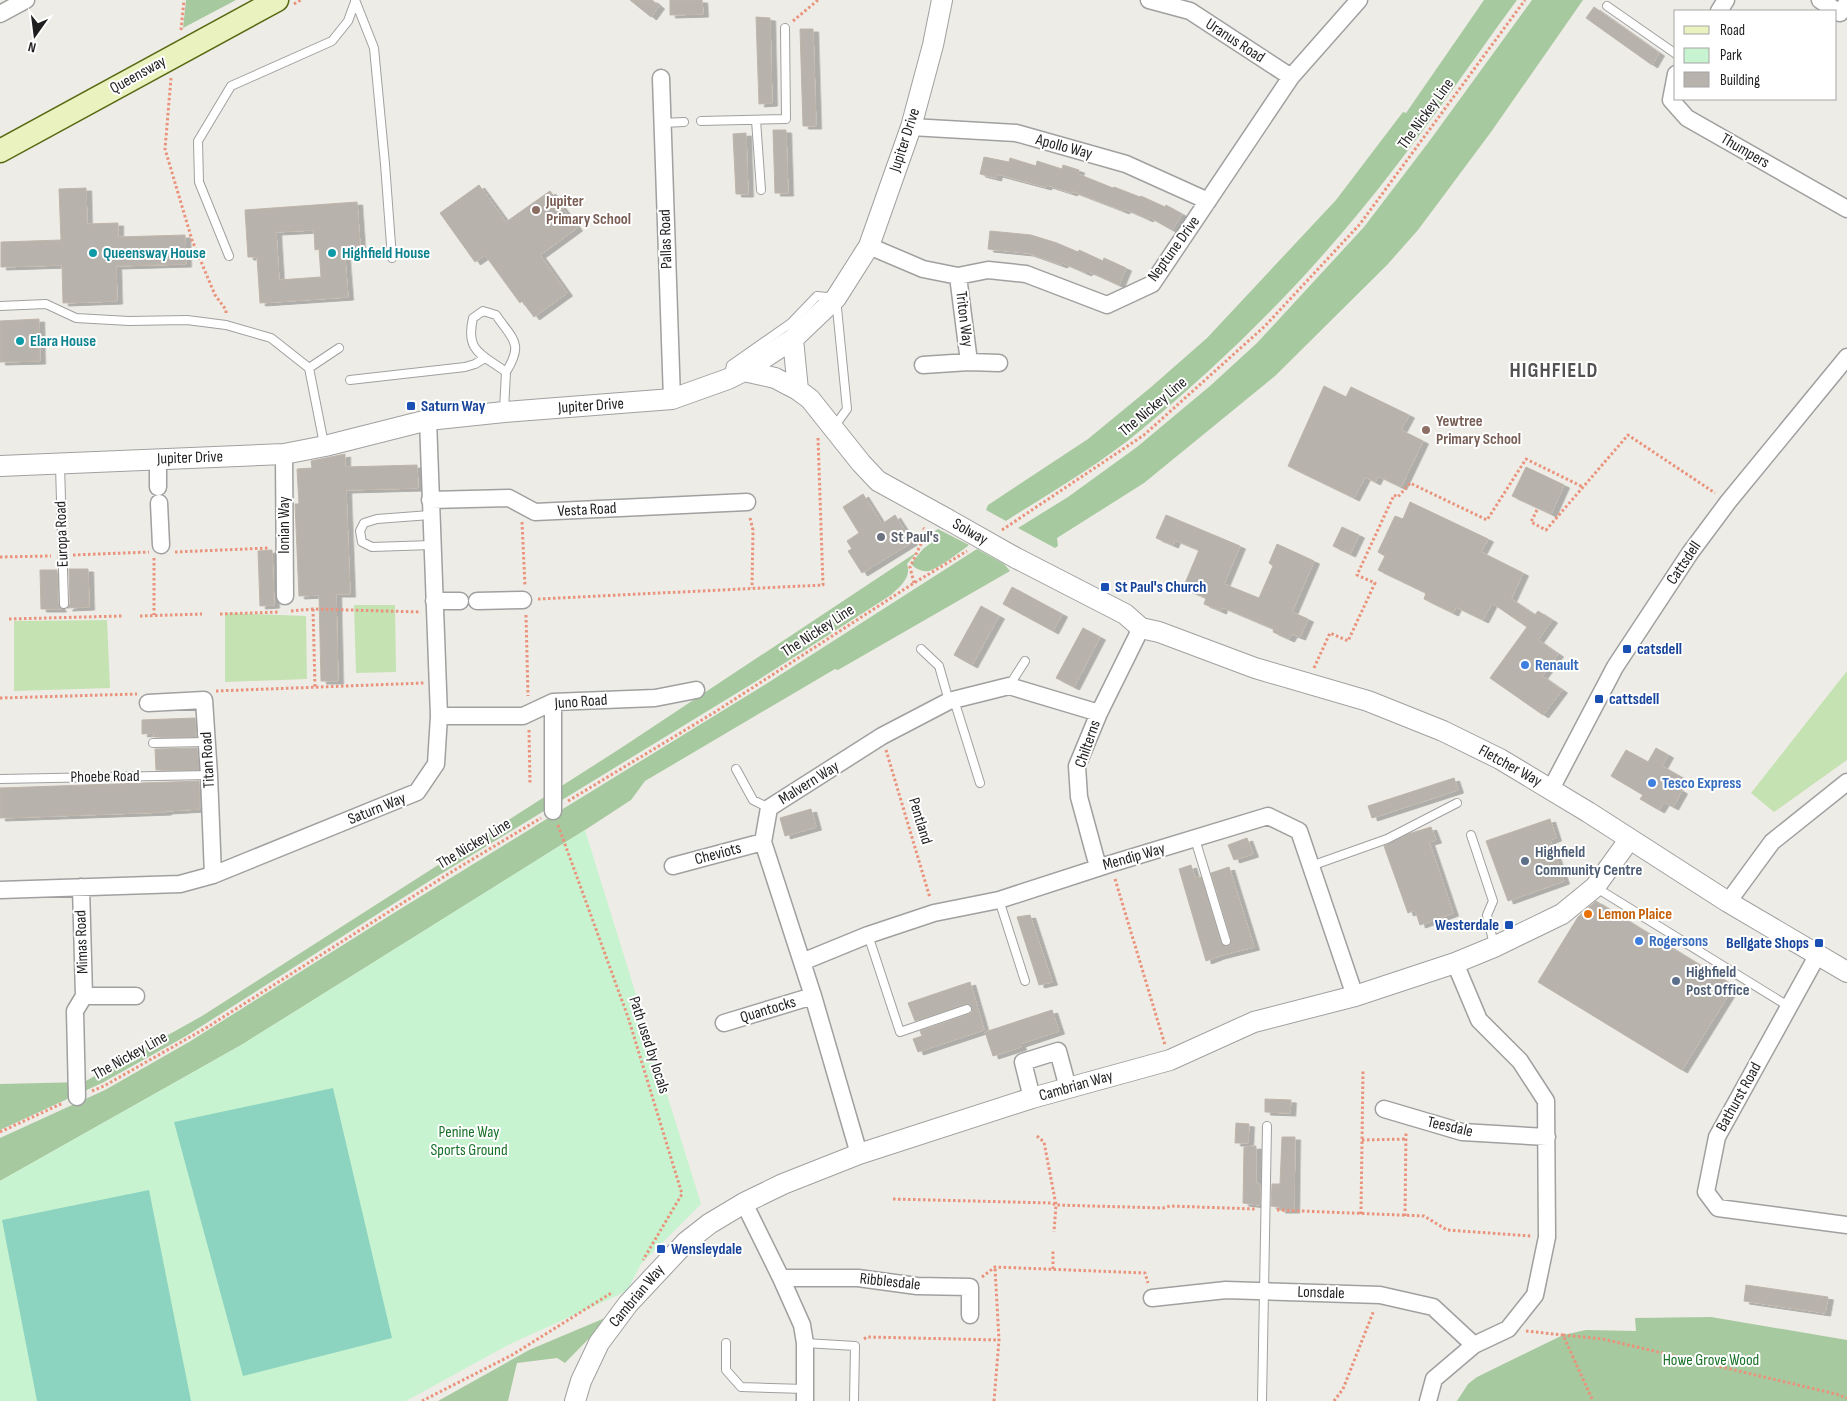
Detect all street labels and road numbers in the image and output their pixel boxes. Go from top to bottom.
street label: Uranus Road [1202,15,1268,67]
street label: Queensway [107,52,169,98]
street label: The Nickey Line [1394,75,1458,153]
street label: Jupiter Drive [885,106,924,175]
street label: Thumpers [1717,129,1773,173]
street label: Apollo Way [1033,130,1094,164]
street label: Pallas Road [655,209,677,269]
street label: Neptune Drive [1144,212,1204,286]
street label: Triton Way [951,290,977,348]
street label: The Nickey Line [1115,373,1191,441]
street label: Jupiter Drive [557,394,624,418]
street label: Jupiter Drive [156,447,223,469]
street label: Ionian Way [275,496,294,554]
street label: Vesta Road [557,499,617,521]
street label: Europa Road [51,501,73,567]
street label: Solway [949,515,991,549]
street label: Cattsdell [1663,538,1705,588]
street label: The Nickey Line [778,600,858,662]
street label: Juno Road [553,691,608,713]
street label: Chilterns [1071,718,1105,770]
street label: Titan Road [197,731,219,789]
street label: Fletcher Way [1475,741,1545,791]
street label: Malvern Way [775,757,843,809]
street label: Phoebe Road [70,767,140,787]
street label: Saturn Way [345,789,409,829]
street label: Pentland [904,795,936,847]
street label: The Nickey Line [434,815,514,873]
street label: Cheviots [693,839,744,869]
street label: Mendip Way [1101,839,1167,875]
street label: Mimas Road [71,910,93,974]
street label: Quantocks [738,992,798,1027]
street label: Path used by locals [624,994,674,1096]
street label: The Nickey Line [89,1028,171,1084]
street label: Bathurst Road [1712,1059,1766,1135]
street label: Cambrian Way [1037,1066,1115,1106]
street label: Teesdale [1425,1113,1475,1141]
street label: Cambrian Way [605,1261,669,1331]
street label: Ribblesdale [859,1269,921,1295]
street label: Lonsdale [1297,1283,1345,1303]

